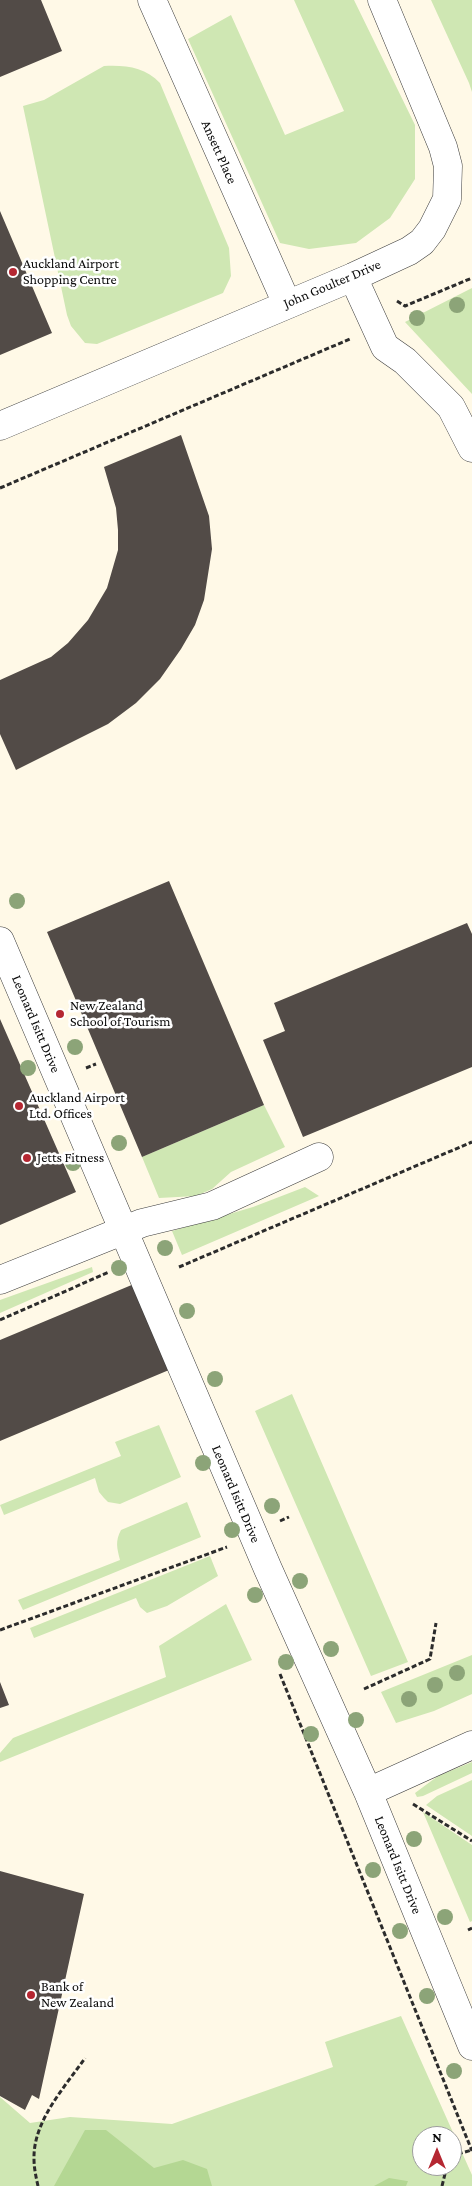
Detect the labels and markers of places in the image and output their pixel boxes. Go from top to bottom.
place label: Auckland Airport Shopping Centre [23,256,119,288]
marker: Auckland Airport Shopping Centre [7,266,19,278]
place label: New Zealand School of Tourism [70,998,171,1030]
marker: New Zealand School of Tourism [54,1008,66,1020]
place label: Auckland Airport Ltd. Offices [29,1090,125,1122]
marker: Auckland Airport Ltd. Offices [13,1100,25,1112]
place label: Jetts Fitness [37,1150,104,1166]
marker: Jetts Fitness [21,1152,33,1164]
place label: Bank of New Zealand [41,1979,114,2011]
marker: Bank of New Zealand [25,1989,37,2001]

